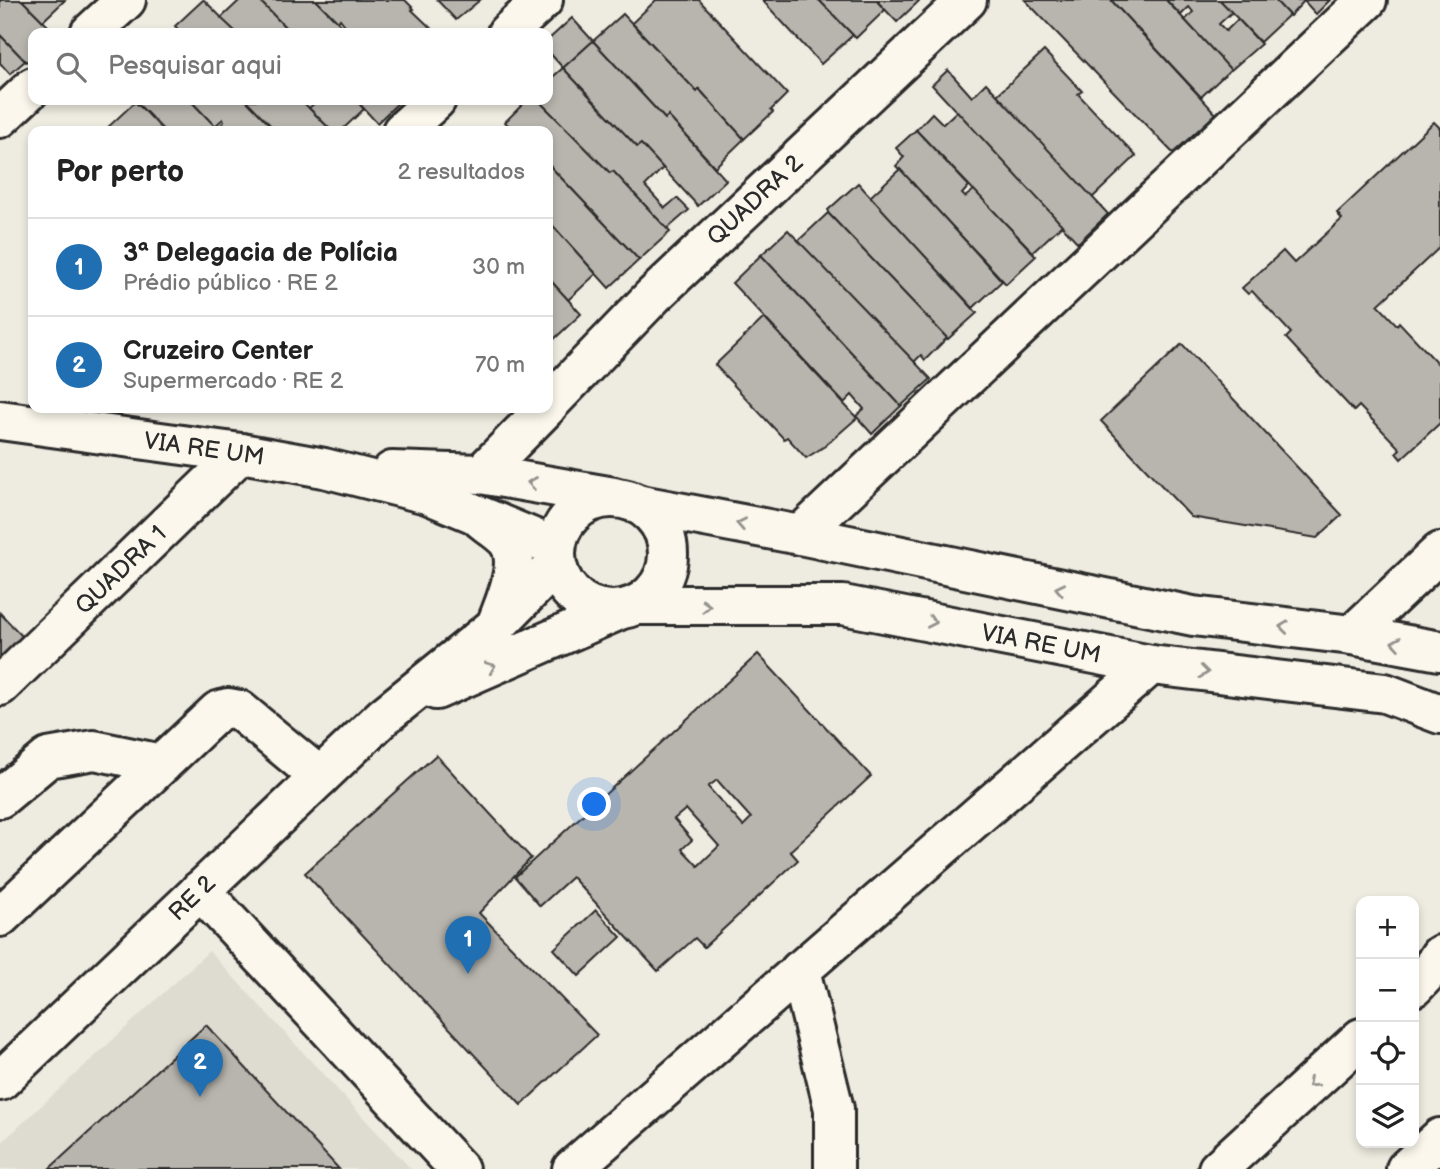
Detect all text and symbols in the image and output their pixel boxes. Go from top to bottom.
search box [28,28,553,105]
icon: search [52,48,90,86]
text: Pesquisar aqui [108,51,282,82]
street label: QUADRA 2 [701,148,809,252]
text: Por perto [56,154,184,190]
text: 2 resultados [397,158,525,186]
text: 3ª Delegacia de Polícia [123,238,398,269]
text: 1 [74,253,84,281]
text: 30 m [472,253,525,281]
text: Prédio público · RE 2 [123,269,338,297]
text: Cruzeiro Center [123,336,313,367]
text: 2 [72,351,86,379]
text: 70 m [475,351,525,379]
text: Supermercado · RE 2 [123,367,343,395]
street label: VIA RE UM [142,426,266,472]
one-way arrow [526,476,538,491]
one-way arrow [735,517,747,532]
street label: QUADRA 1 [69,520,173,620]
one-way arrow [1054,582,1066,597]
one-way arrow [702,598,712,614]
one-way arrow [926,614,938,629]
street label: VIA RE UM [979,618,1103,670]
one-way arrow [1278,620,1289,635]
one-way arrow [1390,636,1402,651]
one-way arrow [484,661,496,675]
one-way arrow [1198,664,1210,679]
your location [577,787,611,821]
street label: RE 2 [163,869,221,927]
map controls [1356,896,1419,1148]
button: + [1356,896,1419,959]
pin: 1 [445,916,491,974]
button: − [1356,959,1419,1022]
button: locate [1356,1022,1419,1085]
pin: 2 [177,1039,223,1097]
one-way arrow [1307,1075,1320,1087]
button: layers [1356,1085,1419,1148]

